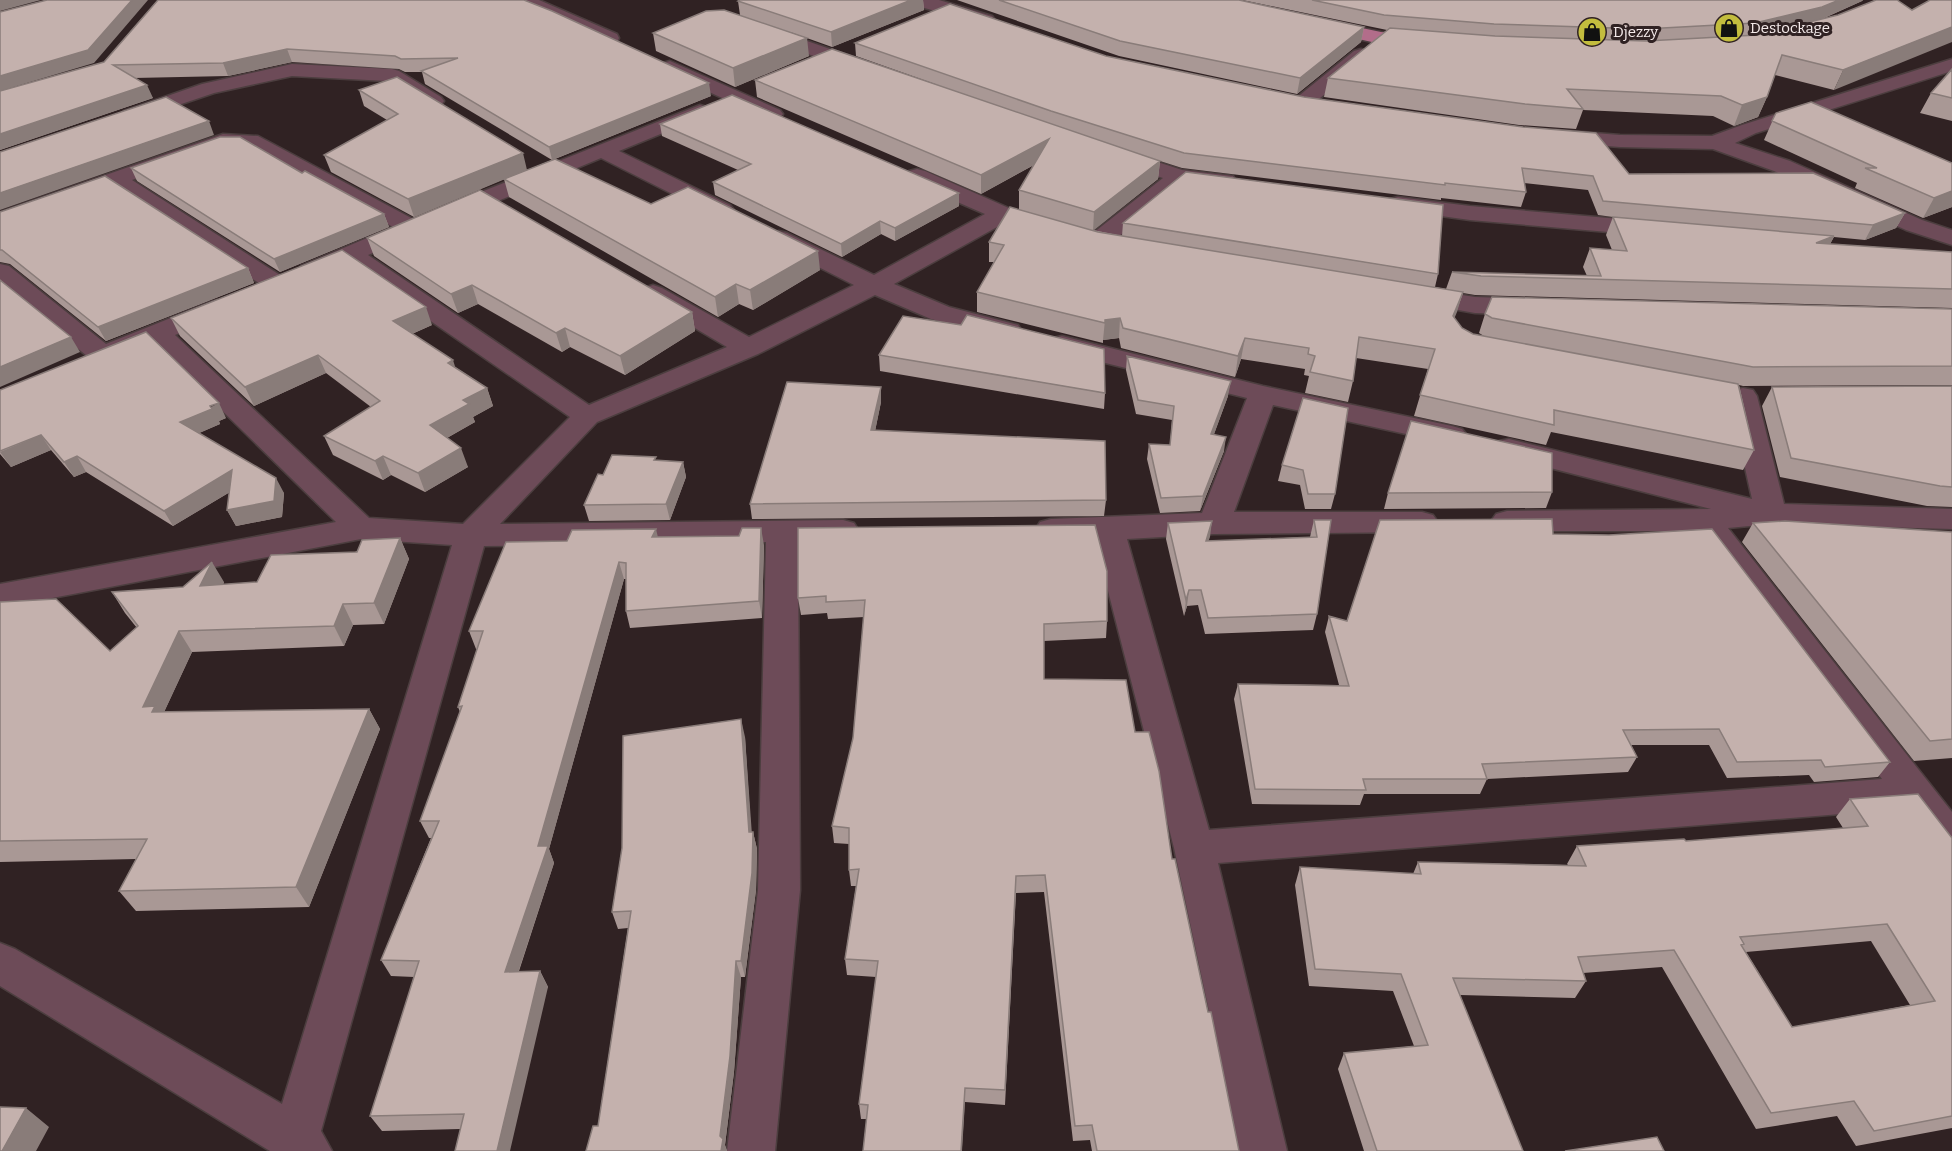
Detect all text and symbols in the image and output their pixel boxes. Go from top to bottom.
shop icon: Destockage [1713,12,1745,44]
shop icon: Djezzy [1576,16,1608,48]
place label: Destockage [1750,19,1830,37]
place label: Djezzy [1613,23,1658,41]

